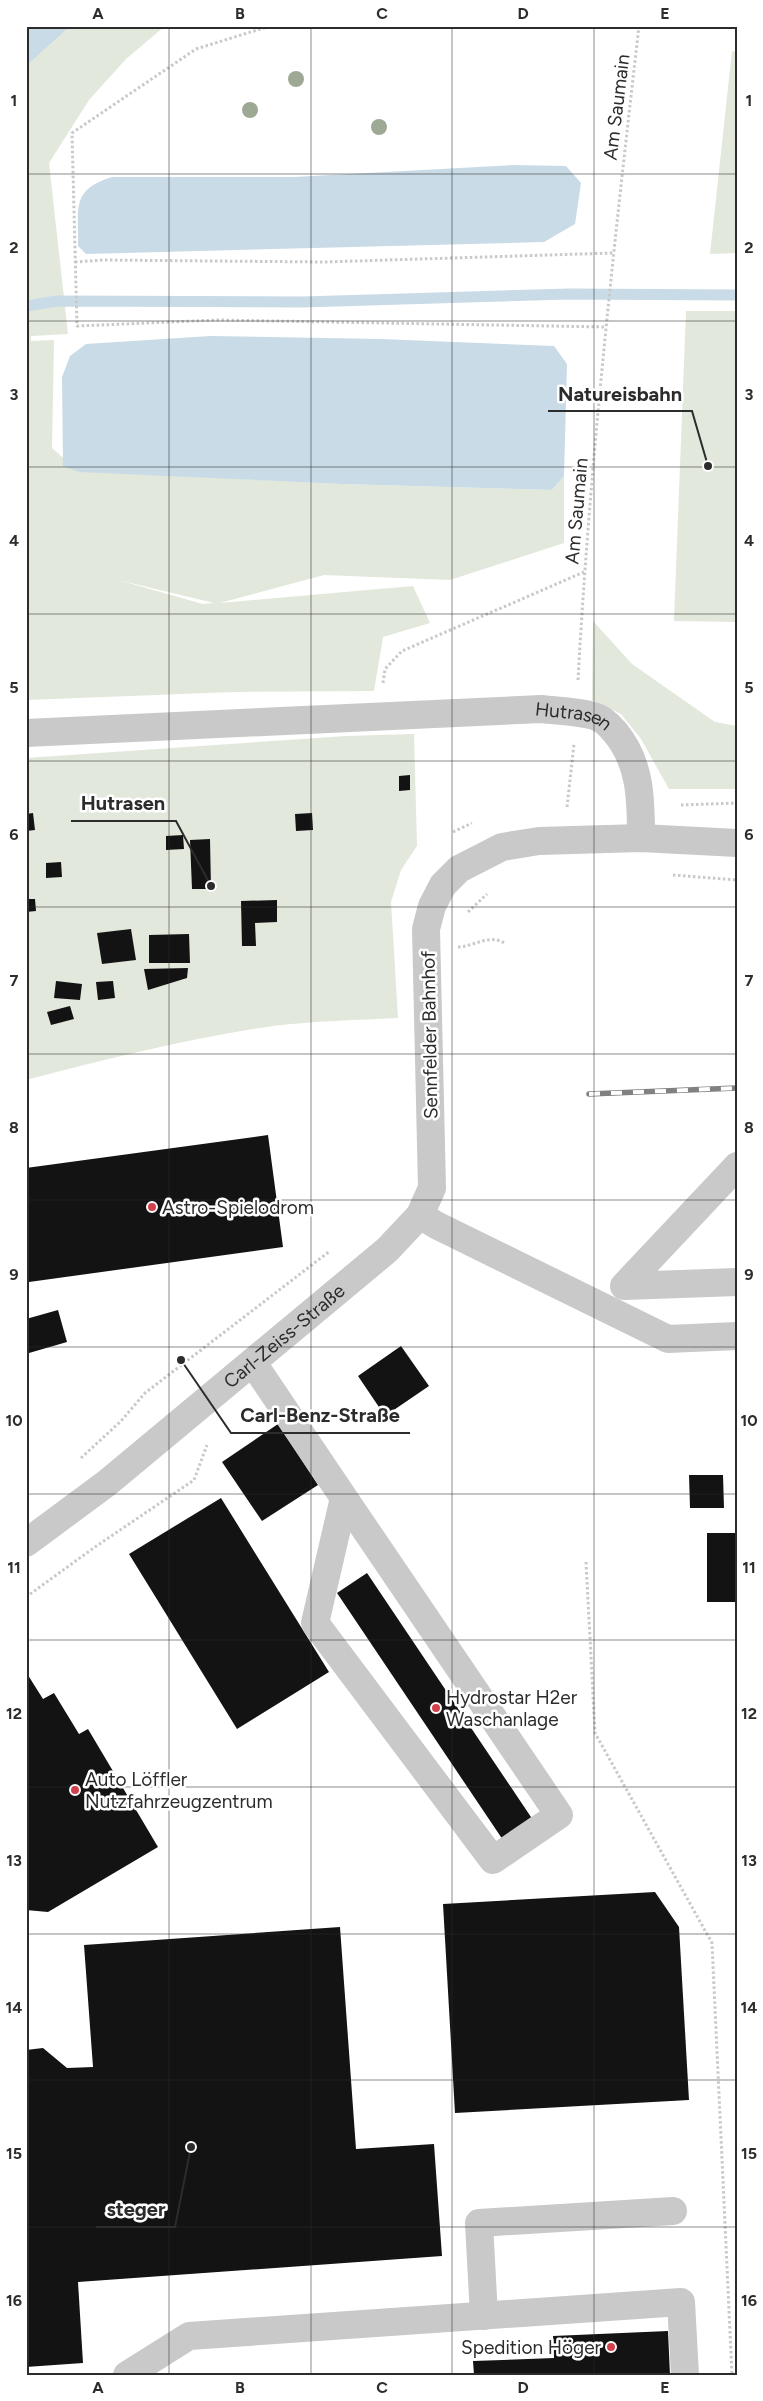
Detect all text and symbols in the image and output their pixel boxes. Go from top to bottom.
text: A [92,4,104,23]
text: B [235,4,245,23]
text: C [376,4,388,23]
text: D [517,4,529,23]
text: E [660,4,670,23]
street label: Am Saumain [599,53,634,161]
text: 1 [11,91,17,110]
text: 1 [746,91,752,110]
text: 2 [9,238,19,257]
text: 2 [744,238,754,257]
callout: Natureisbahn [548,376,692,411]
text: Natureisbahn [558,382,682,406]
text: 3 [10,385,19,404]
text: 3 [745,385,754,404]
street label: Am Saumain [560,457,593,565]
text: 4 [9,531,19,550]
text: 4 [744,531,754,550]
text: 5 [9,678,19,697]
text: 5 [744,678,754,697]
street label: Hutrasen [534,697,617,735]
callout: Hutrasen [71,786,176,821]
text: Hutrasen [81,791,165,815]
text: 6 [9,825,19,844]
text: 6 [744,825,754,844]
street label: Sennfelder Bahnhof [417,951,442,1119]
text: 7 [10,971,19,990]
text: 7 [745,971,754,990]
text: 8 [9,1118,19,1137]
text: 8 [744,1118,754,1137]
place label: Astro-Spielodrom [162,1196,314,1219]
marker: Astro-Spielodrom [146,1201,158,1213]
text: 9 [9,1265,19,1284]
text: 9 [744,1265,754,1284]
street label: Carl-Zeiss-Straße [219,1279,350,1393]
callout: Carl-Benz-Straße [231,1398,410,1433]
text: Carl-Benz-Straße [240,1403,400,1427]
text: 10 [5,1411,23,1430]
text: 10 [740,1411,758,1430]
text: 11 [7,1558,21,1577]
text: 11 [742,1558,756,1577]
place label: Hydrostar H2er Waschanlage [446,1686,578,1731]
marker: Hydrostar H2er Waschanlage [430,1702,442,1714]
text: 12 [6,1704,22,1723]
text: 12 [741,1704,757,1723]
place label: Auto Löffler Nutzfahrzeugzentrum [85,1768,273,1813]
marker: Auto Löffler Nutzfahrzeugzentrum [69,1784,81,1796]
text: 13 [6,1851,22,1870]
text: 13 [741,1851,757,1870]
text: 14 [6,1998,22,2017]
text: 14 [741,1998,757,2017]
text: 15 [6,2144,22,2163]
text: 15 [741,2144,757,2163]
callout: steger [96,2192,175,2227]
text: steger [107,2197,166,2221]
text: 16 [6,2291,22,2310]
text: 16 [741,2291,757,2310]
place label: Spedition Höger [461,2336,602,2359]
marker: Spedition Höger [605,2341,617,2353]
text: A [92,2378,104,2397]
text: B [235,2378,245,2397]
text: C [376,2378,388,2397]
text: D [517,2378,529,2397]
text: E [660,2378,670,2397]

